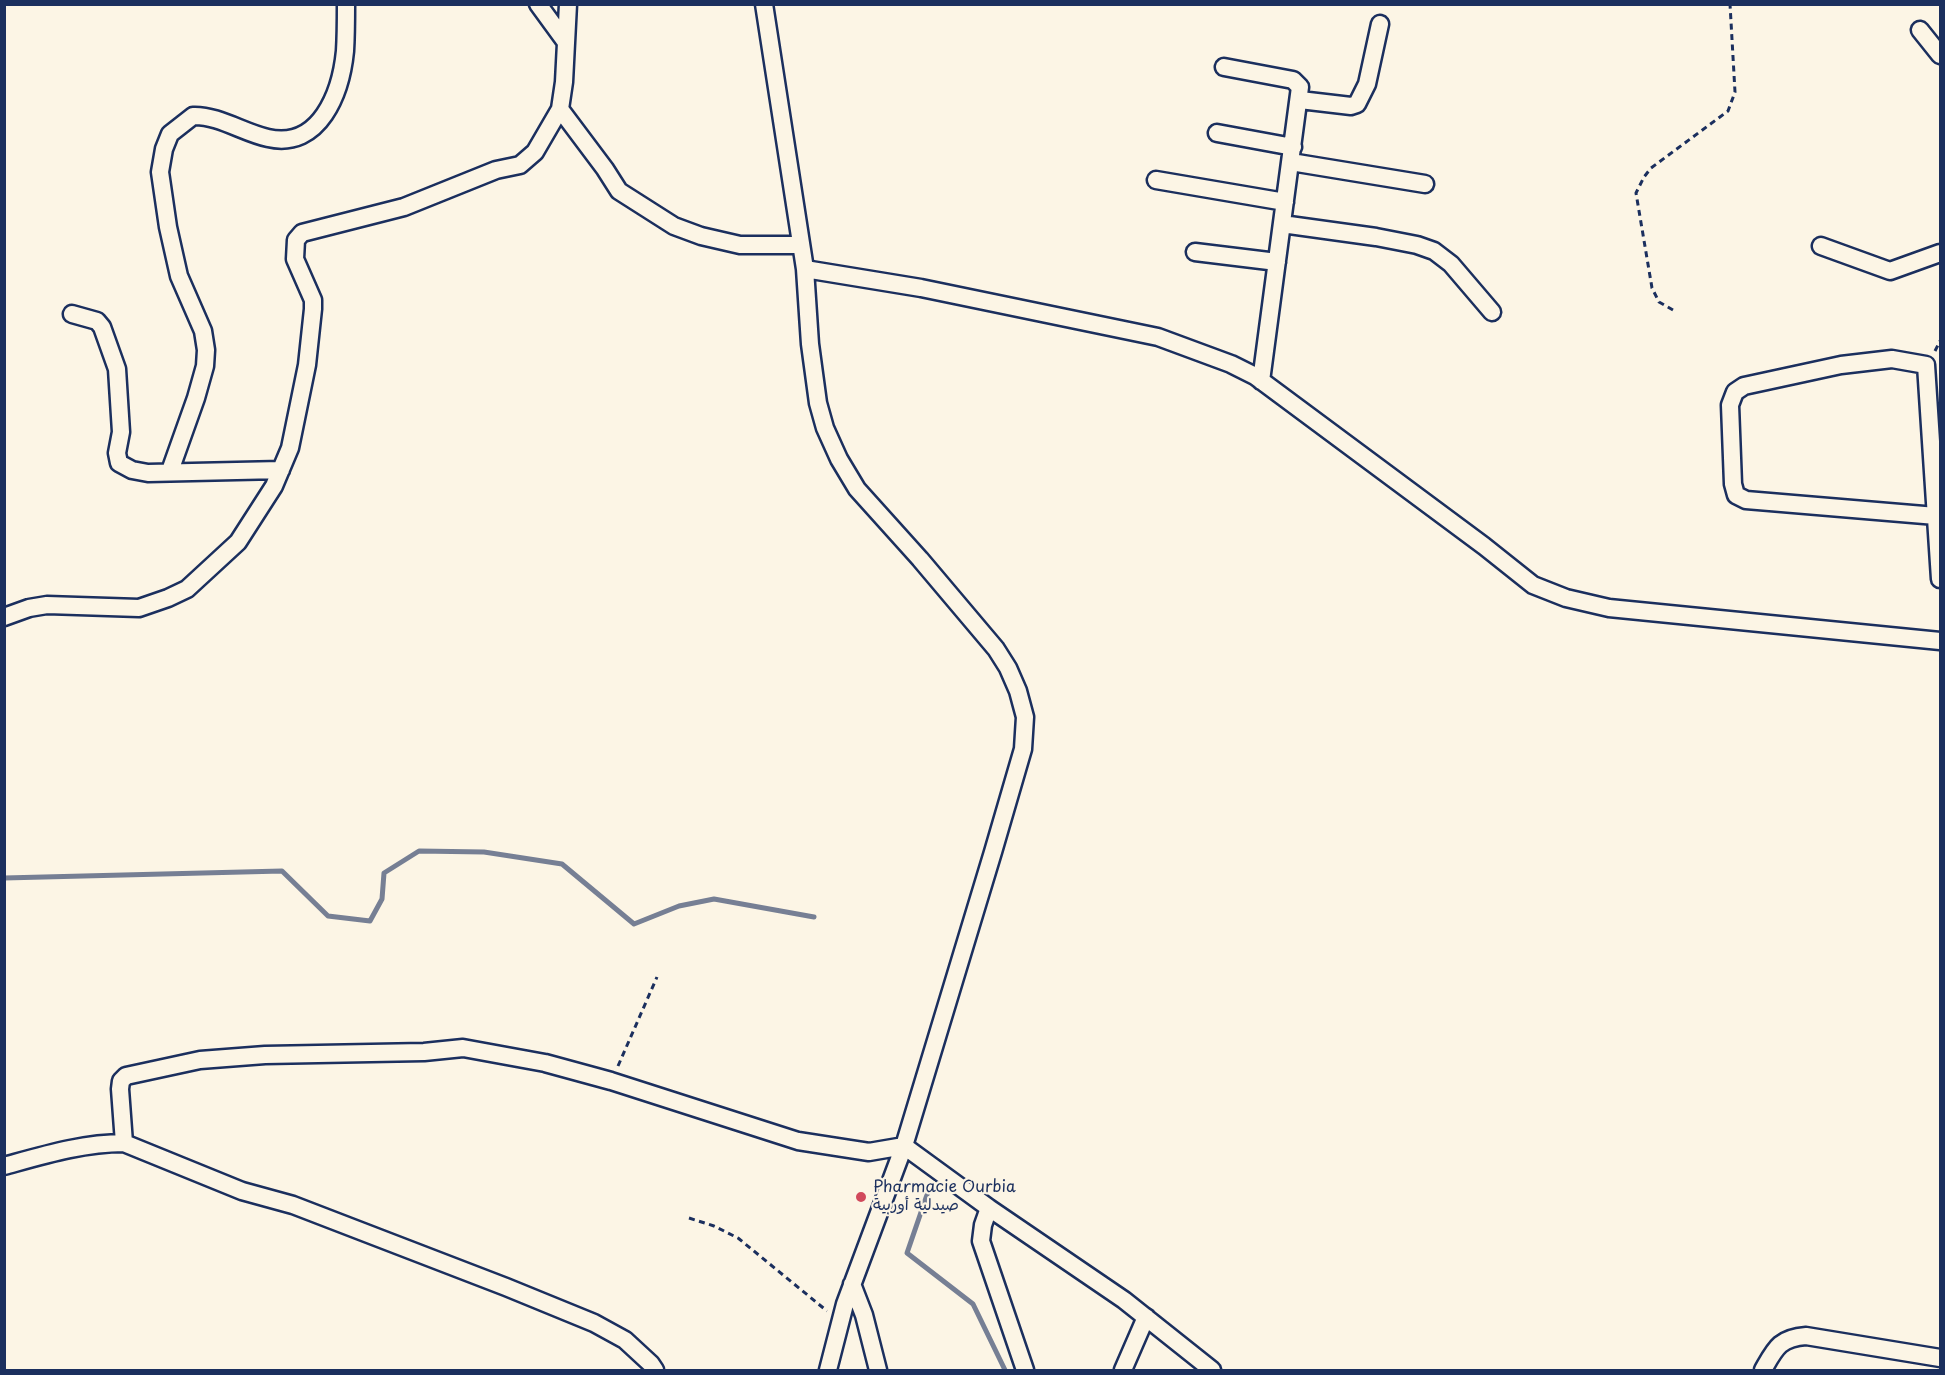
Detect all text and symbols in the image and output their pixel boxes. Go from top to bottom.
place label: Pharmacie Ourbia صيدلية أوربية [873,1178,1016,1216]
marker: Pharmacie Ourbia صيدلية أوربية [854,1190,868,1204]

